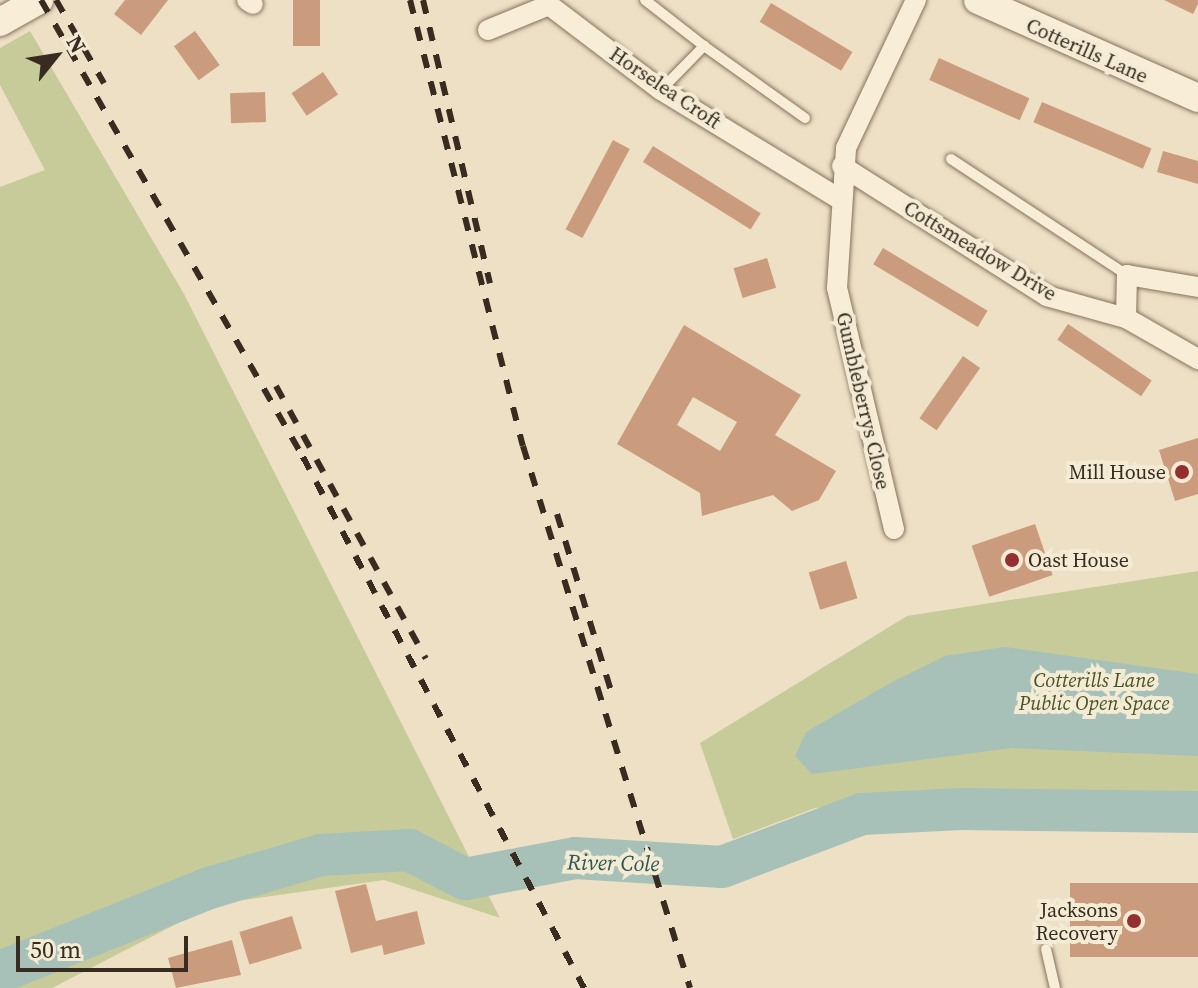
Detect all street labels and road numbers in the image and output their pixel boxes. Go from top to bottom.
street label: Cotterills Lane [1022,13,1152,89]
street label: Horselea Croft [605,42,725,134]
street label: Cottsmeadow Drive [899,196,1061,306]
street label: Gumbleberrys Close [831,310,895,492]

